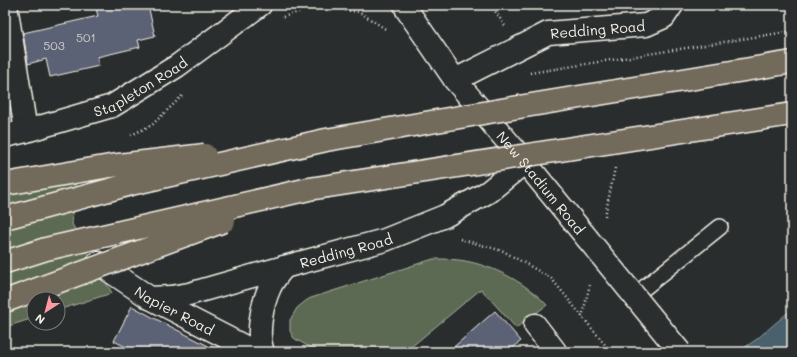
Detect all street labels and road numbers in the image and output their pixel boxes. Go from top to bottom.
street label: Redding Road [550,16,646,42]
street label: Stapleton Road [91,52,191,120]
street label: New Stadium Road [493,127,589,238]
street label: Redding Road [297,229,395,272]
street label: Napier Road [131,281,217,339]

